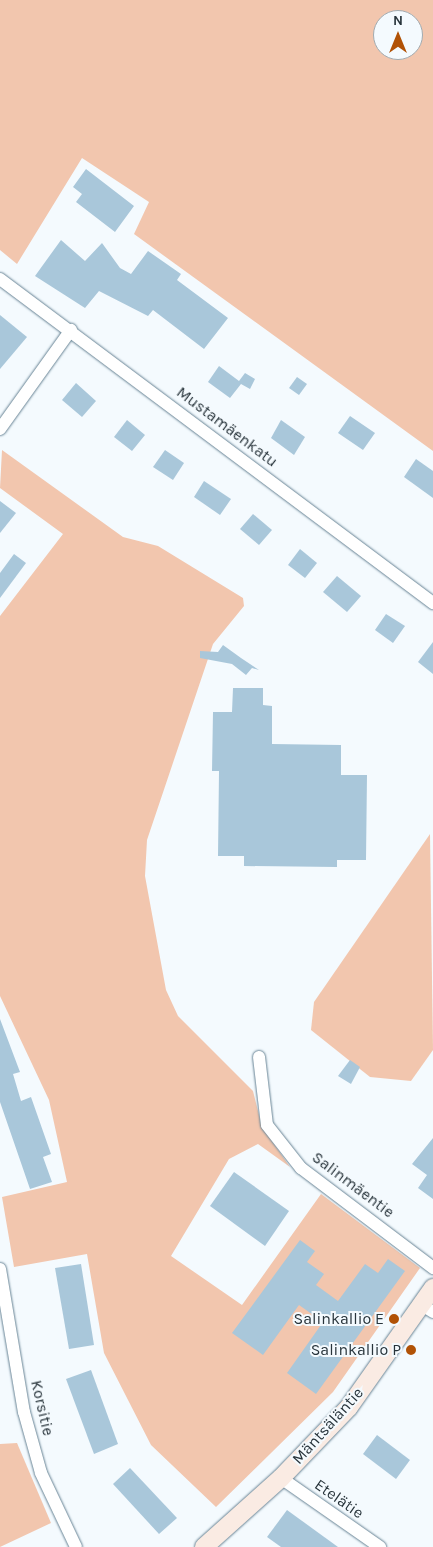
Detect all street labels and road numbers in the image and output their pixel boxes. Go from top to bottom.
street label: Mustamäenkatu [173,383,281,471]
street label: Salinmäentie [308,1148,398,1222]
street label: Korsitie [26,1378,58,1438]
street label: Mäntsäläntie [288,1383,368,1469]
street label: Etelätie [311,1475,367,1523]

